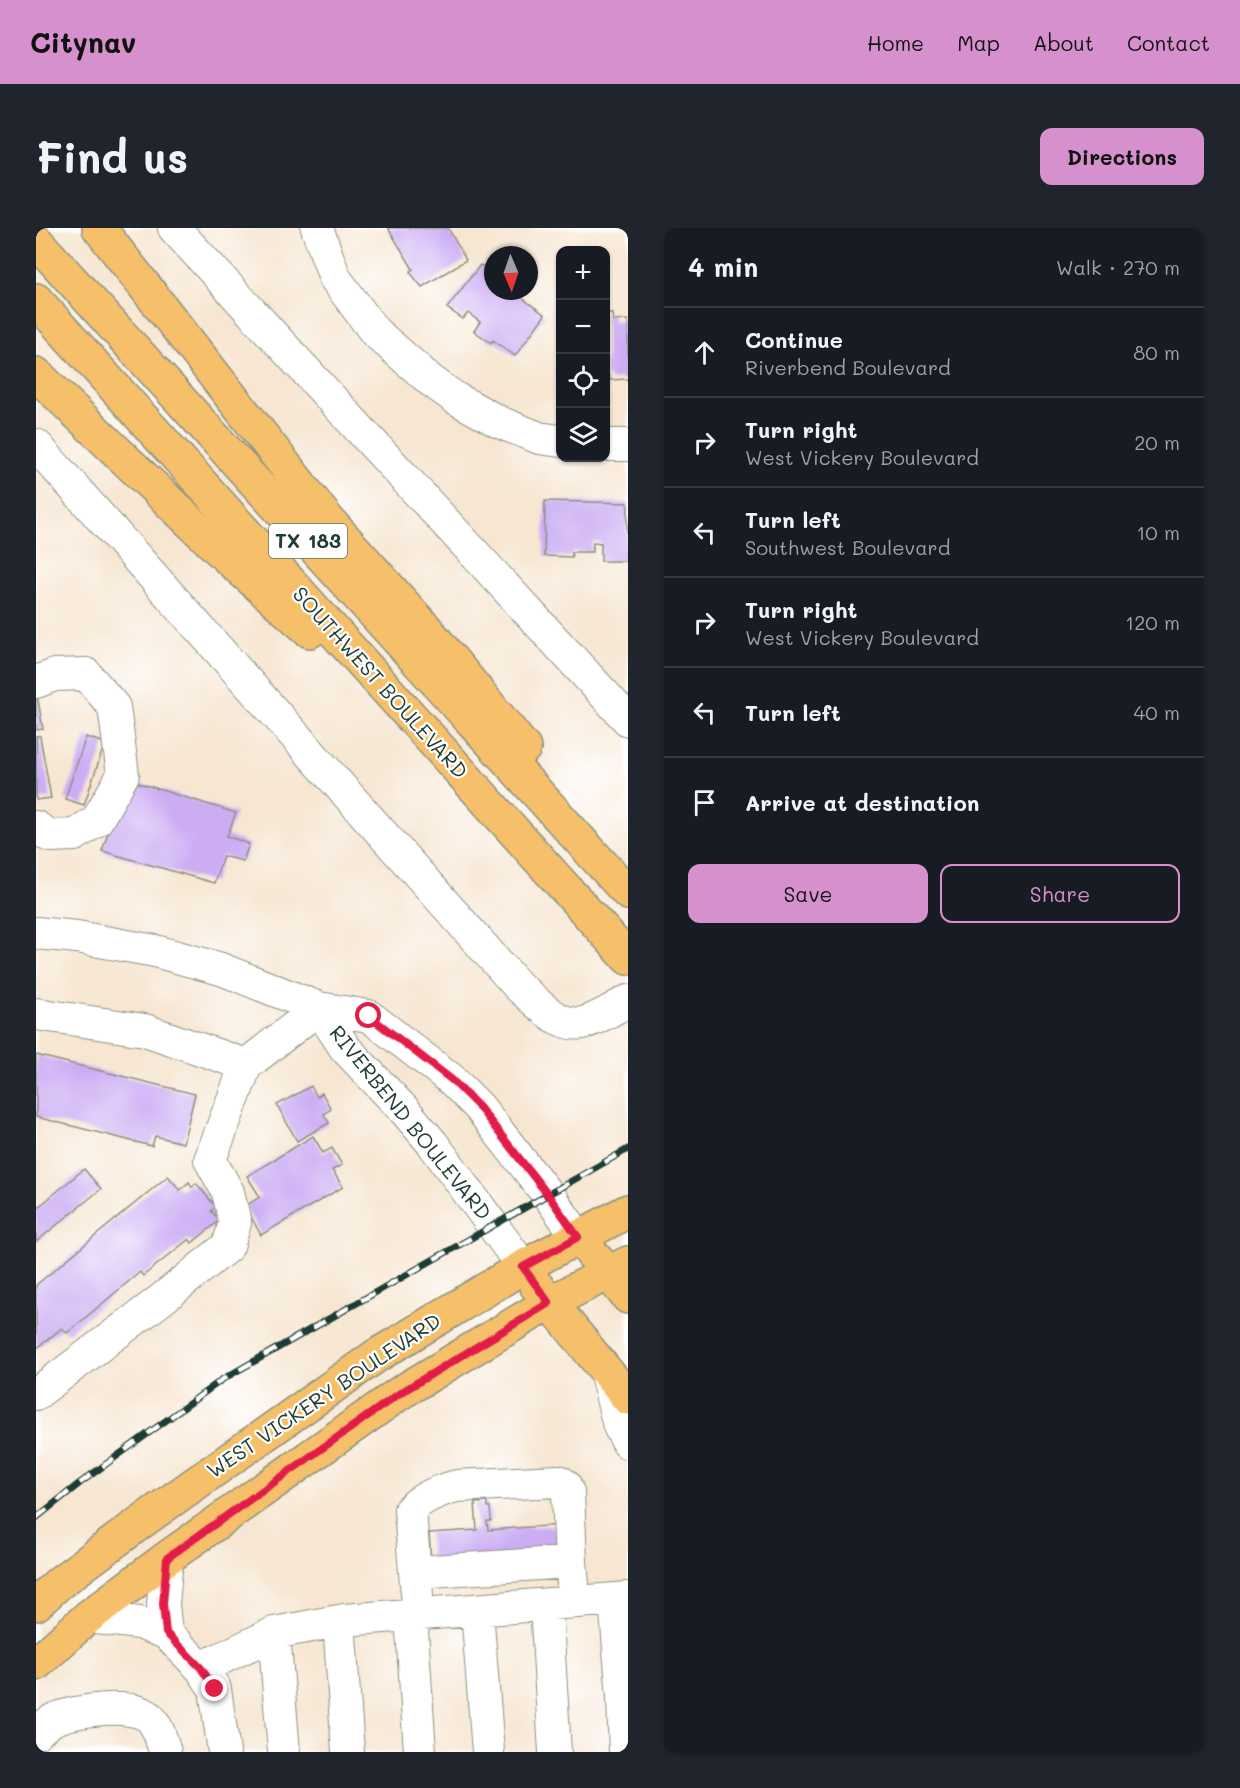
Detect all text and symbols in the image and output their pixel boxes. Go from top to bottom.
text: Citynav [30,24,136,60]
text: Home [867,29,924,56]
text: Map [957,29,1000,56]
text: About [1033,29,1094,56]
text: Contact [1127,29,1210,56]
button: Directions [1040,128,1204,185]
text: Find us [36,129,188,184]
north arrow [484,246,538,300]
map controls [556,246,610,462]
button: + [556,246,610,300]
text: 4 min [688,250,758,284]
text: Walk · 270 m [1056,254,1180,280]
button: − [556,300,610,354]
text: Continue [745,325,843,354]
icon: ahead [688,336,721,369]
text: 80 m [1133,339,1180,365]
button: locate [556,354,610,408]
text: Riverbend Boulevard [745,354,951,380]
button: layers [556,408,610,462]
text: Turn right [745,415,857,444]
icon: right [688,426,721,459]
text: 20 m [1134,429,1180,455]
text: West Vickery Boulevard [745,444,979,470]
text: Turn left [745,505,841,534]
icon: left [688,516,721,549]
text: 10 m [1136,519,1180,545]
road number: TX 183 [269,524,347,558]
text: Southwest Boulevard [745,534,950,560]
street label: SOUTHWEST BOULEVARD [288,580,475,784]
text: Turn right [745,595,857,624]
icon: right [688,606,721,639]
text: 120 m [1125,609,1180,635]
text: West Vickery Boulevard [745,624,979,650]
icon: left [688,696,721,729]
text: Turn left [745,698,841,727]
text: 40 m [1134,699,1180,725]
icon: arrive [688,786,721,819]
text: Arrive at destination [745,788,980,817]
button: Save [688,864,928,923]
button: Share [940,864,1180,923]
route start [355,1002,381,1028]
street label: RIVERBEND BOULEVARD [324,1019,498,1225]
street label: WEST VICKERY BOULEVARD [201,1306,445,1483]
route end [201,1675,227,1701]

